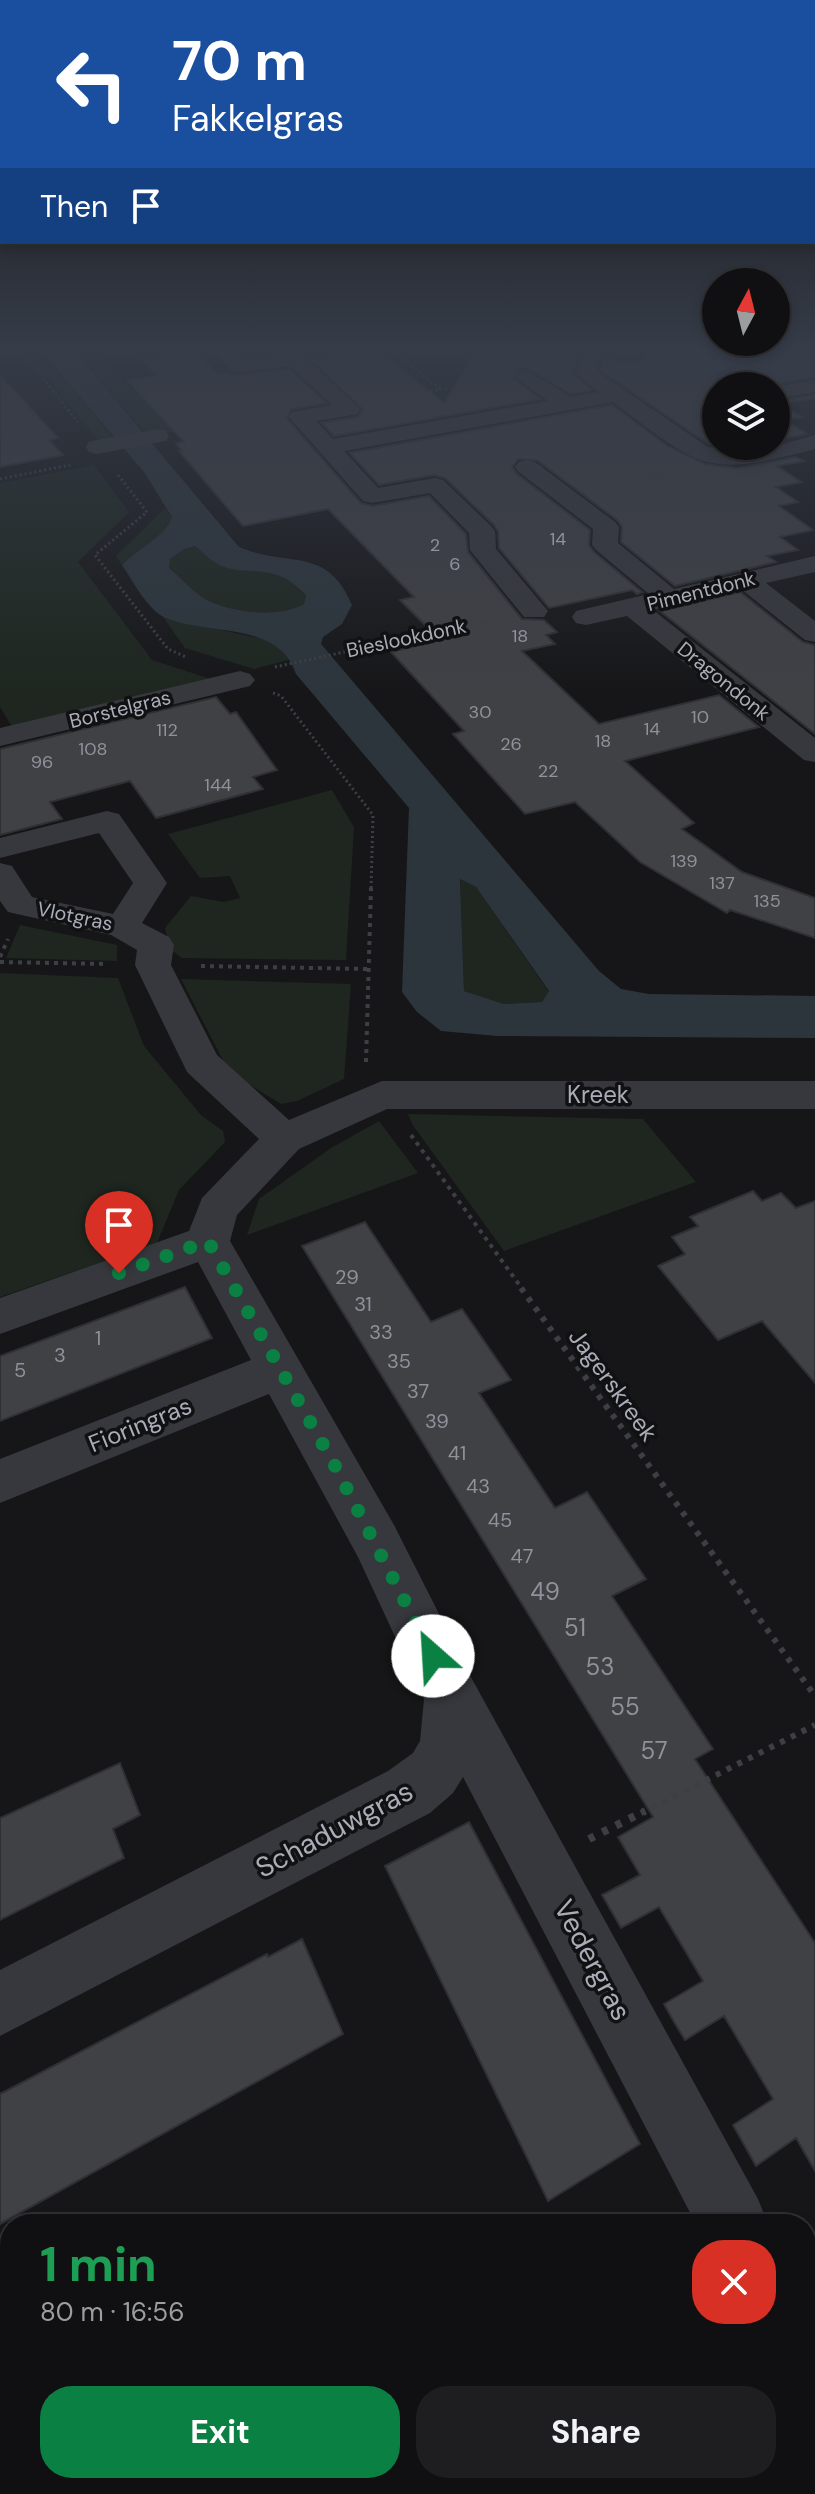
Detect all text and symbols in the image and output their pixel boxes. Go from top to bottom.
text: 70 m [172,24,307,97]
icon: left [40,32,144,136]
text: Fakkelgras [172,95,344,142]
icon: arrive [124,184,168,228]
text: Then [40,187,108,226]
north arrow [702,268,790,356]
map controls [702,268,790,460]
button: layers [702,372,790,460]
house number: 14 [550,527,566,551]
house number: 2 [430,533,440,557]
house number: 6 [449,552,461,576]
street label: Pimentdonk [644,565,758,617]
street label: Bieslookdonk [344,613,468,663]
house number: 18 [512,624,528,648]
street label: Dragondonk [672,636,776,726]
street label: Borstelgras [67,684,173,734]
house number: 30 [469,700,491,724]
house number: 10 [691,705,709,729]
house number: 14 [644,717,660,741]
house number: 112 [156,718,178,742]
house number: 18 [595,729,611,753]
house number: 26 [500,732,522,756]
house number: 108 [79,737,107,761]
house number: 96 [31,750,53,774]
house number: 22 [538,759,558,783]
house number: 144 [204,773,232,797]
house number: 139 [670,849,698,873]
house number: 137 [709,871,735,895]
house number: 135 [753,889,781,913]
street label: Vlotgras [35,895,115,937]
street label: Kreek [567,1079,629,1110]
pin [85,1191,153,1273]
icon: arrive [97,1203,141,1247]
house number: 29 [335,1264,359,1290]
house number: 31 [354,1291,372,1317]
house number: 33 [369,1319,393,1345]
street label: Jagerskreek [562,1322,665,1447]
house number: 1 [95,1325,101,1351]
house number: 3 [54,1342,66,1368]
house number: 35 [387,1348,411,1374]
house number: 5 [14,1357,26,1383]
house number: 37 [407,1378,429,1404]
street label: Fioringras [84,1390,196,1459]
house number: 39 [425,1408,449,1434]
house number: 41 [448,1440,466,1466]
house number: 43 [466,1473,490,1499]
house number: 45 [488,1507,512,1533]
house number: 47 [511,1543,533,1569]
house number: 49 [530,1576,560,1607]
house number: 51 [564,1612,586,1643]
position arrow [391,1614,475,1698]
house number: 53 [586,1651,614,1682]
house number: 55 [610,1691,640,1722]
house number: 57 [640,1735,668,1766]
street label: Schaduwgras [249,1772,419,1886]
street label: Vedergras [545,1893,640,2027]
text: 1 min [40,2233,157,2296]
button: close [692,2240,776,2324]
text: 80 m · 16:56 [40,2295,185,2329]
button: Exit [40,2386,400,2478]
button: Share [416,2386,776,2478]

